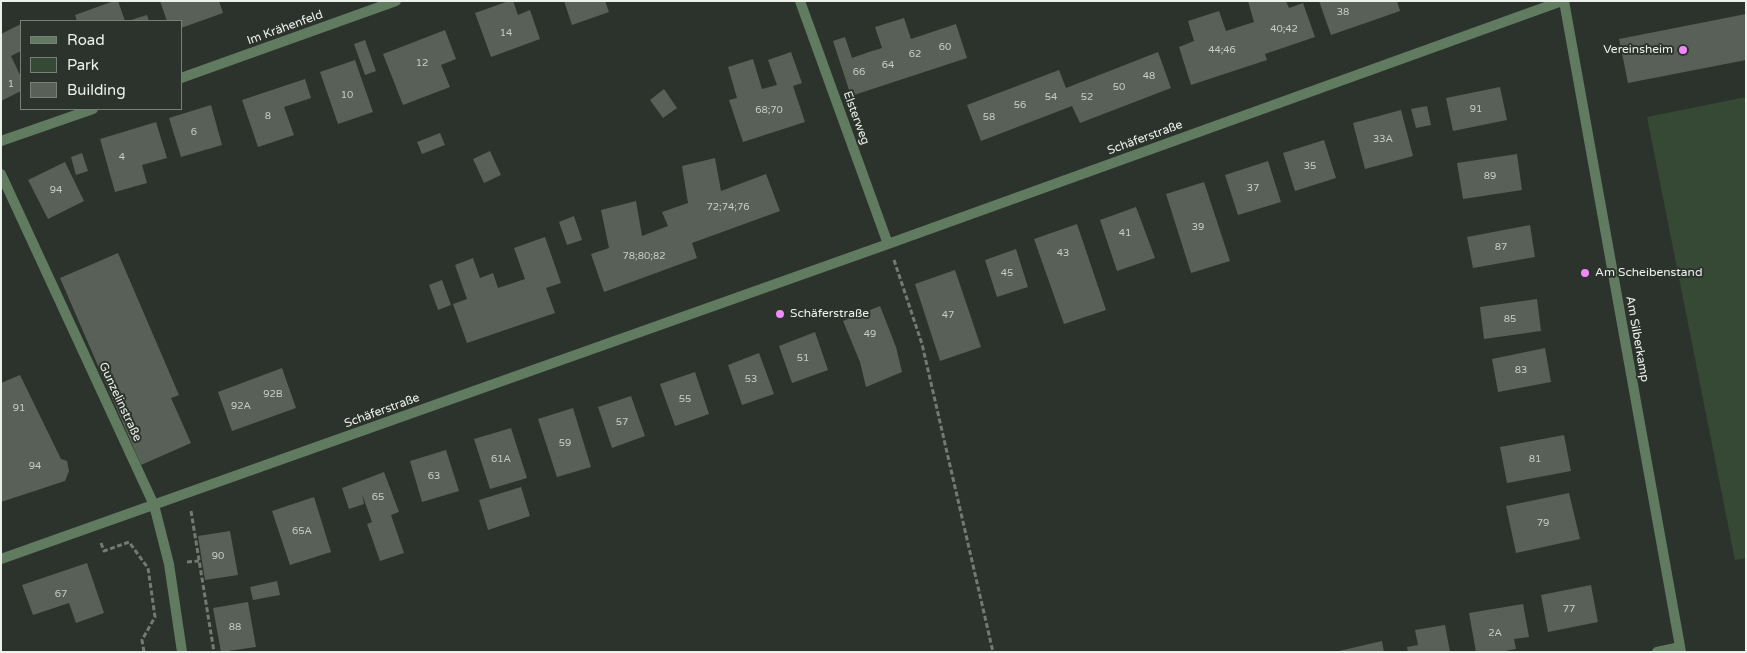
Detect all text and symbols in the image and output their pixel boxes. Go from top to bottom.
house number: 38 [1337,6,1349,18]
street label: Im Krähenfeld [245,8,325,48]
legend [20,20,182,110]
house number: 40;42 [1270,23,1298,35]
house number: 14 [500,27,512,39]
text: Road [67,31,105,49]
house number: 60 [939,41,951,53]
place label: Vereinsheim [1603,43,1673,57]
house number: 44;46 [1208,44,1236,56]
marker: Vereinsheim [1677,44,1689,56]
house number: 62 [909,48,921,60]
text: Park [67,56,99,74]
house number: 12 [416,57,428,69]
house number: 64 [882,59,894,71]
house number: 66 [853,66,865,78]
house number: 48 [1143,70,1155,82]
house number: 1 [8,78,14,90]
text: Building [67,81,126,99]
house number: 50 [1113,81,1125,93]
house number: 10 [341,89,353,101]
street label: Elsterweg [840,89,872,147]
house number: 54 [1045,91,1057,103]
house number: 52 [1081,91,1093,103]
house number: 56 [1014,99,1026,111]
house number: 91 [1470,103,1482,115]
house number: 68;70 [755,104,783,116]
house number: 8 [265,110,271,122]
house number: 58 [983,111,995,123]
street label: Schäferstraße [1105,118,1185,158]
house number: 6 [191,126,197,138]
house number: 33A [1373,133,1393,145]
house number: 4 [119,151,125,163]
house number: 35 [1304,160,1316,172]
house number: 89 [1484,170,1496,182]
house number: 37 [1247,182,1259,194]
house number: 94 [50,184,62,196]
house number: 72;74;76 [707,201,749,213]
house number: 39 [1192,221,1204,233]
house number: 41 [1119,227,1131,239]
house number: 87 [1495,241,1507,253]
house number: 43 [1057,247,1069,259]
house number: 78;80;82 [623,250,665,262]
place label: Am Scheibenstand [1595,266,1702,280]
house number: 45 [1001,267,1013,279]
marker: Am Scheibenstand [1579,267,1591,279]
street label: Am Silberkamp [1622,295,1652,383]
place label: Schäferstraße [790,307,869,321]
marker: Schäferstraße [774,308,786,320]
house number: 47 [942,309,954,321]
house number: 85 [1504,313,1516,325]
house number: 49 [864,328,876,340]
house number: 51 [797,352,809,364]
street label: Gunzelinstraße [95,360,145,444]
house number: 83 [1515,364,1527,376]
house number: 53 [745,373,757,385]
house number: 92B [263,388,283,400]
street label: Schäferstraße [342,391,422,431]
house number: 55 [679,393,691,405]
house number: 92A [231,400,251,412]
house number: 91 [13,402,25,414]
house number: 57 [616,416,628,428]
house number: 59 [559,437,571,449]
house number: 61A [491,453,511,465]
house number: 81 [1529,453,1541,465]
house number: 94 [29,460,41,472]
house number: 63 [428,470,440,482]
house number: 65 [372,491,384,503]
house number: 79 [1537,517,1549,529]
house number: 65A [292,525,312,537]
house number: 90 [212,550,224,562]
house number: 67 [55,588,67,600]
house number: 77 [1563,603,1575,615]
house number: 88 [229,621,241,633]
house number: 2A [1488,627,1502,639]

